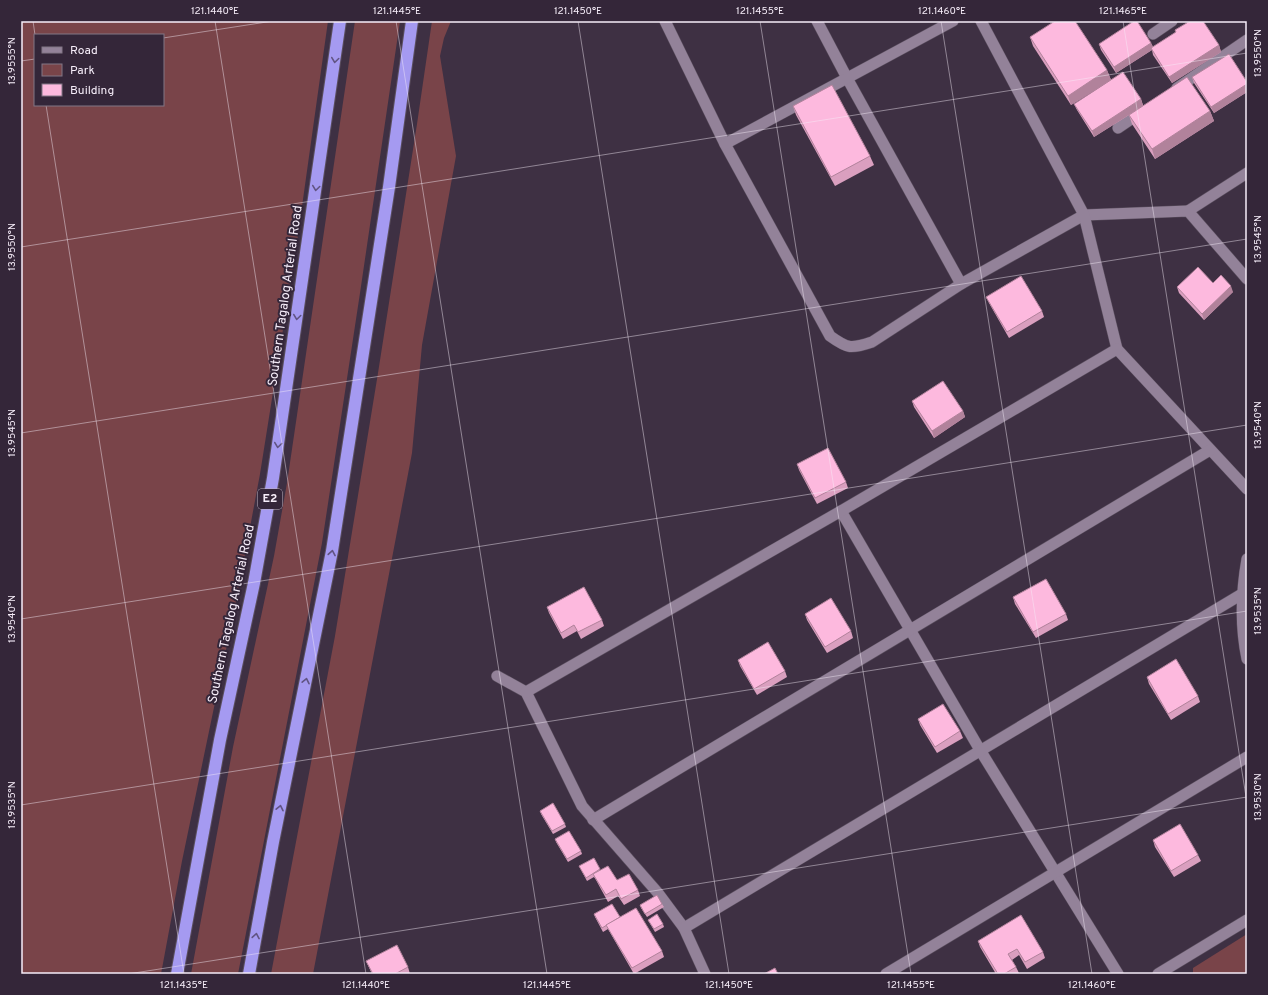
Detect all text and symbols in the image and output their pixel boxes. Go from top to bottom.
text: 121.1440°E [191,5,239,18]
text: 121.1445°E [373,5,421,18]
text: 121.1450°E [554,5,602,18]
text: 121.1455°E [736,5,784,18]
text: 121.1460°E [918,5,966,18]
text: 121.1465°E [1099,5,1147,18]
text: 13.9550°N [1252,29,1265,77]
legend [34,34,164,106]
text: 13.9555°N [6,37,19,85]
text: Road [70,43,98,59]
one-way arrow [331,57,340,63]
text: Park [70,63,95,79]
text: Building [70,83,114,99]
one-way arrow [312,185,321,191]
street label: Southern Tagalog Arterial Road [265,204,307,388]
text: 13.9545°N [1252,215,1265,263]
text: 13.9550°N [6,223,19,271]
one-way arrow [293,314,302,320]
text: 13.9540°N [1252,401,1265,449]
text: 13.9545°N [6,409,19,457]
one-way arrow [274,442,283,449]
road number: E2 [258,489,282,509]
street label: Southern Tagalog Arterial Road [205,523,259,705]
one-way arrow [327,550,335,556]
text: 13.9535°N [1252,587,1265,635]
text: 13.9540°N [6,595,19,643]
one-way arrow [302,677,310,684]
text: 13.9530°N [1252,773,1265,821]
text: 13.9535°N [6,781,19,829]
one-way arrow [276,805,284,811]
one-way arrow [251,933,260,939]
text: 121.1435°E [160,979,208,992]
text: 121.1440°E [342,979,390,992]
text: 121.1445°E [523,979,571,992]
text: 121.1450°E [705,979,753,992]
text: 121.1455°E [887,979,935,992]
text: 121.1460°E [1068,979,1116,992]

